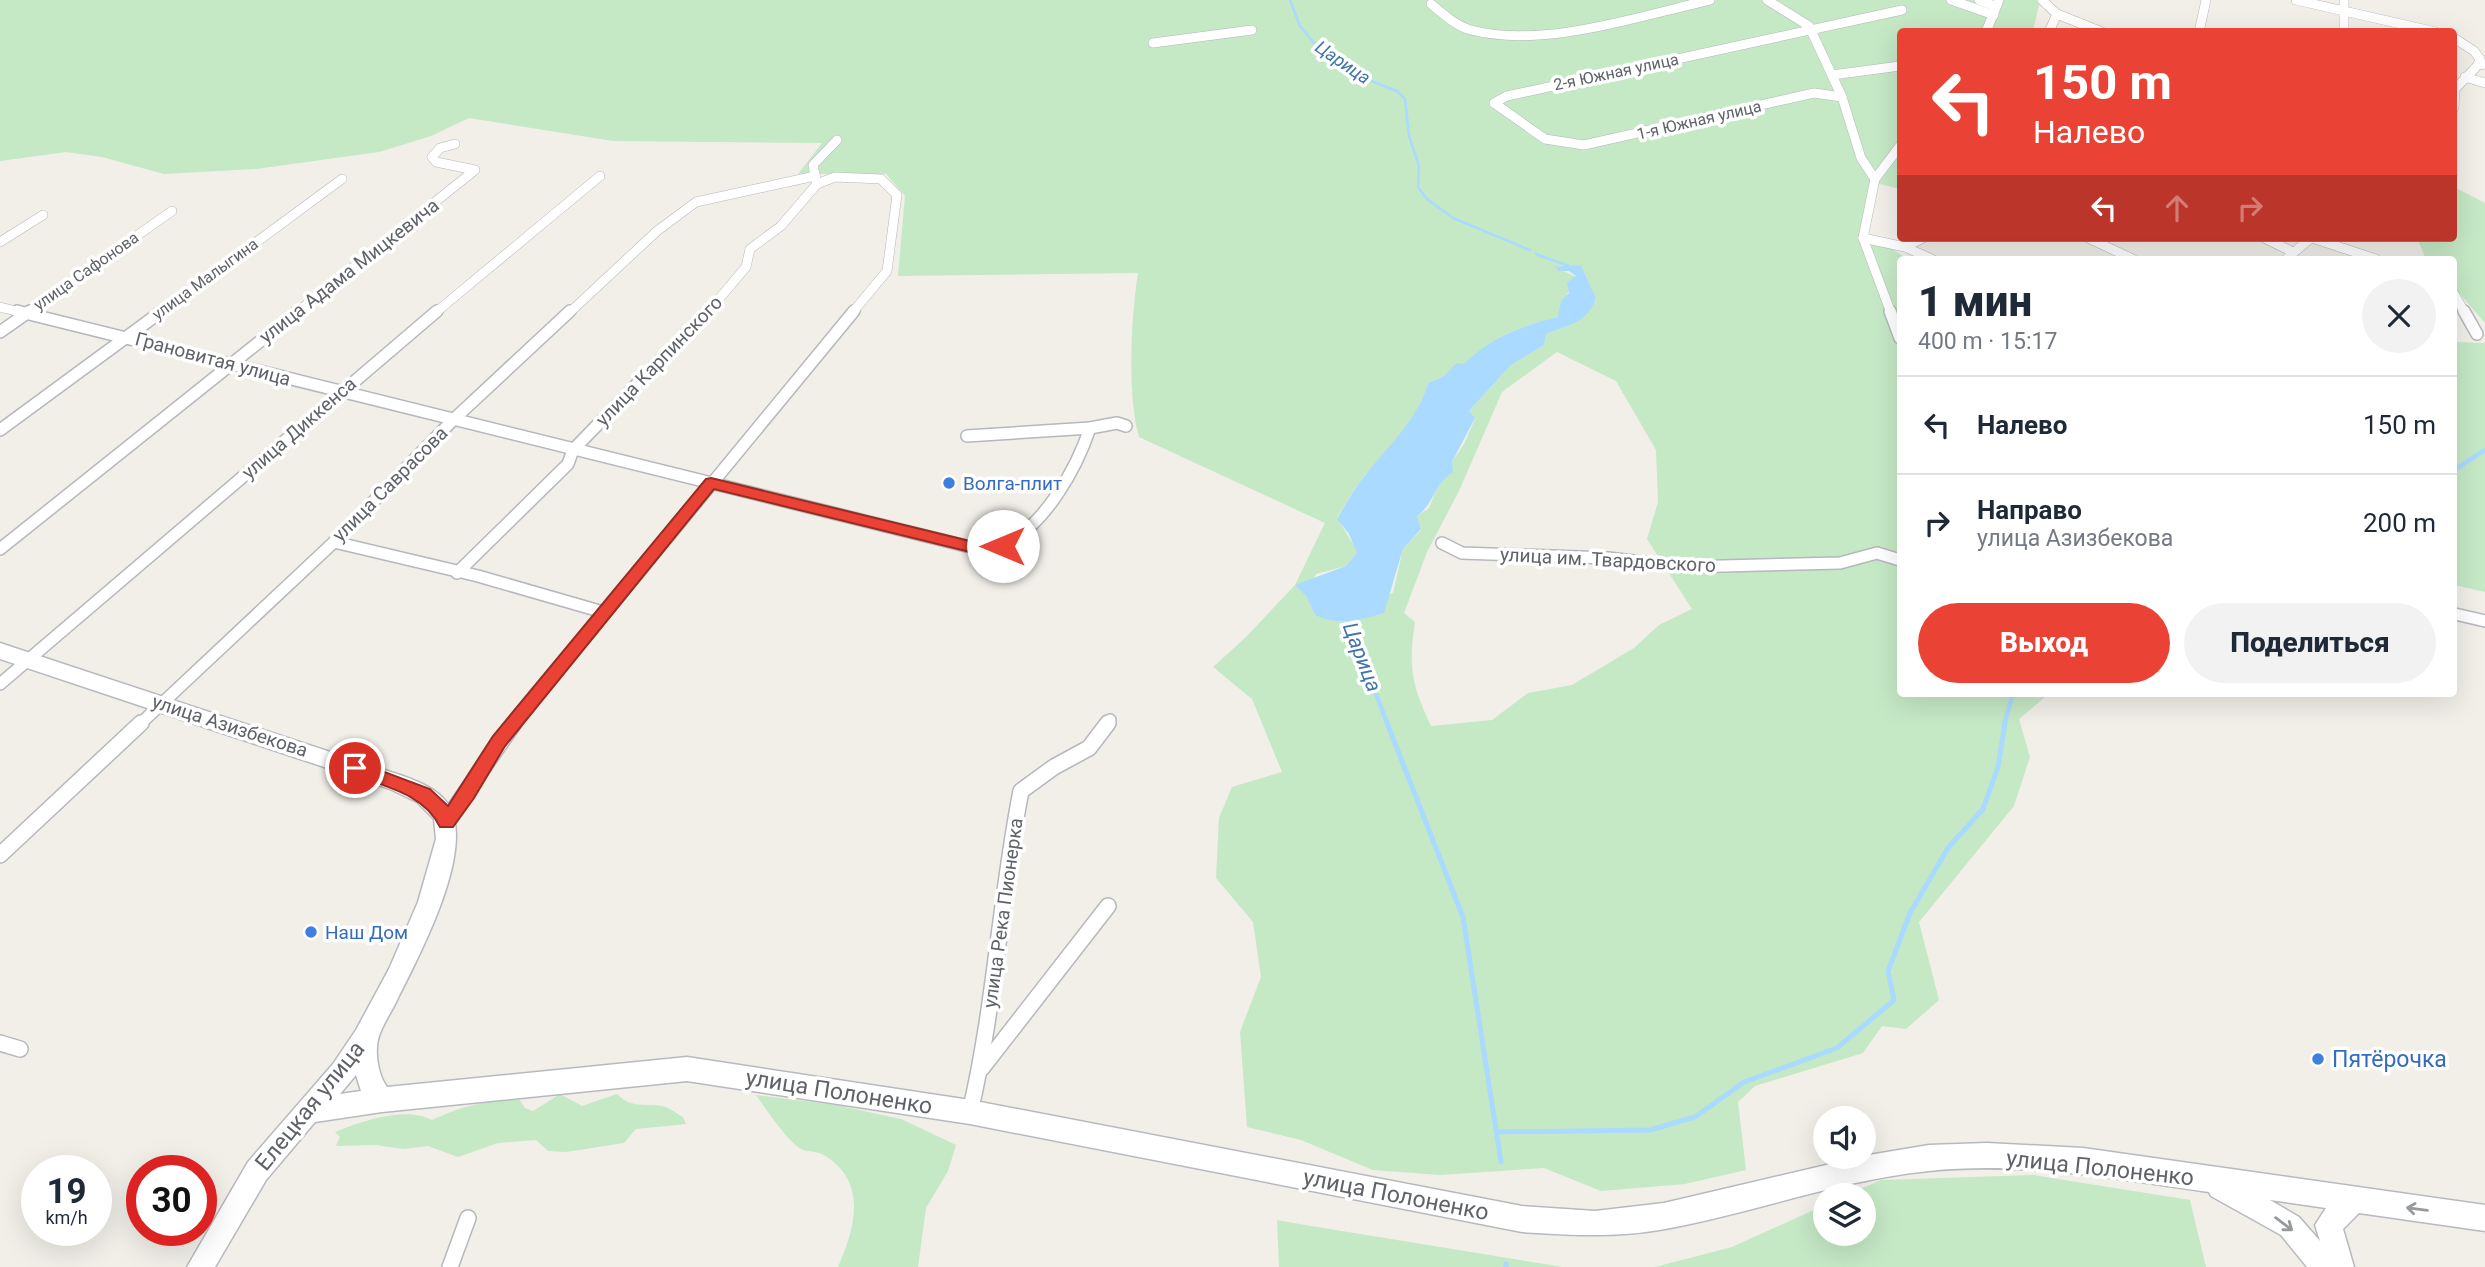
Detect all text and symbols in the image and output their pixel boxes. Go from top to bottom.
water label: Царица [1311,36,1375,88]
street label: 2-я Южная улица [1552,49,1680,95]
text: 150 m [2033,54,2172,111]
icon: left [1918,56,2009,147]
street label: 1-я Южная улица [1635,96,1763,144]
text: Налево [2033,113,2145,151]
icon: left [2085,189,2123,227]
icon: ahead [2158,189,2196,227]
icon: right [2231,189,2269,227]
street label: улица Адама Мицкевича [255,194,443,348]
street label: улица Сафонова [30,228,142,314]
street label: улица Малыгина [148,234,262,324]
text: 1 мин [1918,277,2032,326]
button: close [2362,279,2436,353]
street label: улица Карпинского [591,291,727,431]
street label: Грановитая улица [133,327,293,391]
text: 400 m · 15:17 [1918,328,2057,355]
street label: улица Диккенса [237,372,361,484]
icon: left [1918,406,1956,444]
text: Налево [1977,410,2067,440]
text: 150 m [2363,410,2436,440]
street label: улица Саврасова [328,422,452,546]
place label: Волга-плит [963,472,1062,495]
marker: Волга-плит [941,475,957,491]
text: Направо [1977,495,2082,525]
icon: right [1918,504,1956,542]
text: 200 m [2363,508,2436,538]
position arrow [966,509,1040,583]
text: улица Азизбекова [1977,525,2173,552]
street label: улица им. Твардовского [1499,543,1717,577]
button: Выход [1918,603,2170,683]
button: Поделиться [2184,603,2436,683]
water label: Царица [1338,619,1386,695]
street label: улица Азизбекова [149,690,311,762]
pin [325,738,385,798]
icon: arrive [336,749,374,787]
street label: улица Река Пионерка [978,816,1028,1010]
place label: Наш Дом [325,921,408,944]
marker: Наш Дом [303,924,319,940]
street label: Елецкая улица [250,1036,370,1176]
place label: Пятёрочка [2332,1046,2447,1073]
marker: Пятёрочка [2310,1051,2326,1067]
street label: улица Полоненко [744,1064,934,1120]
map controls [1813,1106,1876,1246]
button: sound [1813,1106,1876,1169]
street label: улица Полоненко [2005,1145,2195,1191]
speed limit sign: 30 [126,1155,217,1246]
street label: улица Полоненко [1301,1164,1491,1226]
text: 19 [46,1171,87,1212]
button: layers [1813,1183,1876,1246]
one-way arrow [2407,1202,2429,1215]
text: km/h [45,1207,88,1228]
one-way arrow [2275,1216,2294,1231]

